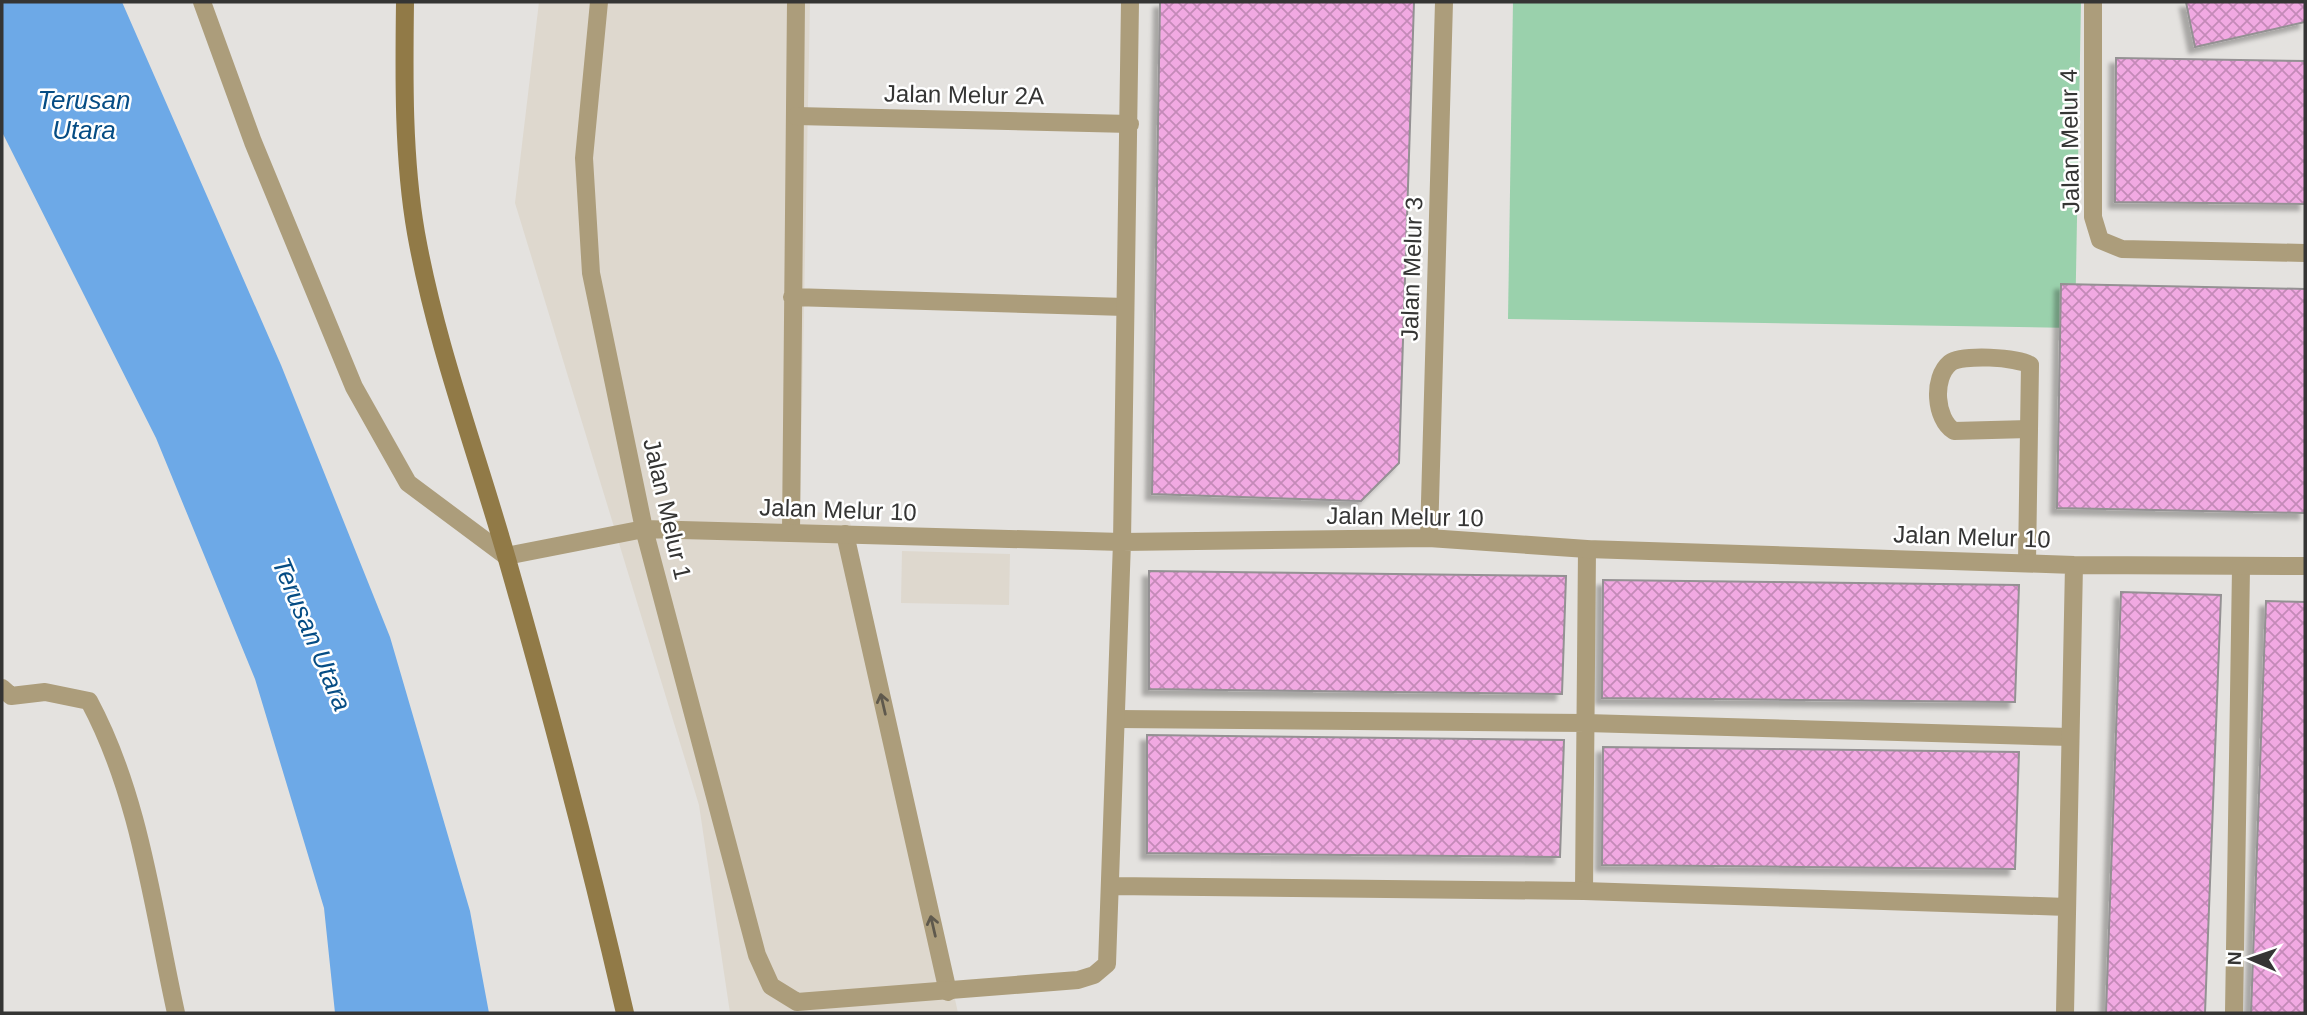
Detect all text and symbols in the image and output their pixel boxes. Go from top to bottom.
street label: Jalan Melur 4 [2055,69,2084,213]
street label: Jalan Melur 2A [884,80,1044,109]
water label: Terusan Utara [38,85,131,145]
street label: Jalan Melur 3 [1395,197,1428,341]
street label: Jalan Melur 1 [638,436,697,582]
street label: Jalan Melur 10 [759,493,917,526]
street label: Jalan Melur 10 [1326,502,1484,531]
street label: Jalan Melur 10 [1893,520,2051,553]
water label: Terusan Utara [266,553,358,715]
one-way arrow [876,693,889,716]
one-way arrow [926,915,939,937]
north arrow [2216,924,2286,994]
text: N [2224,951,2245,966]

